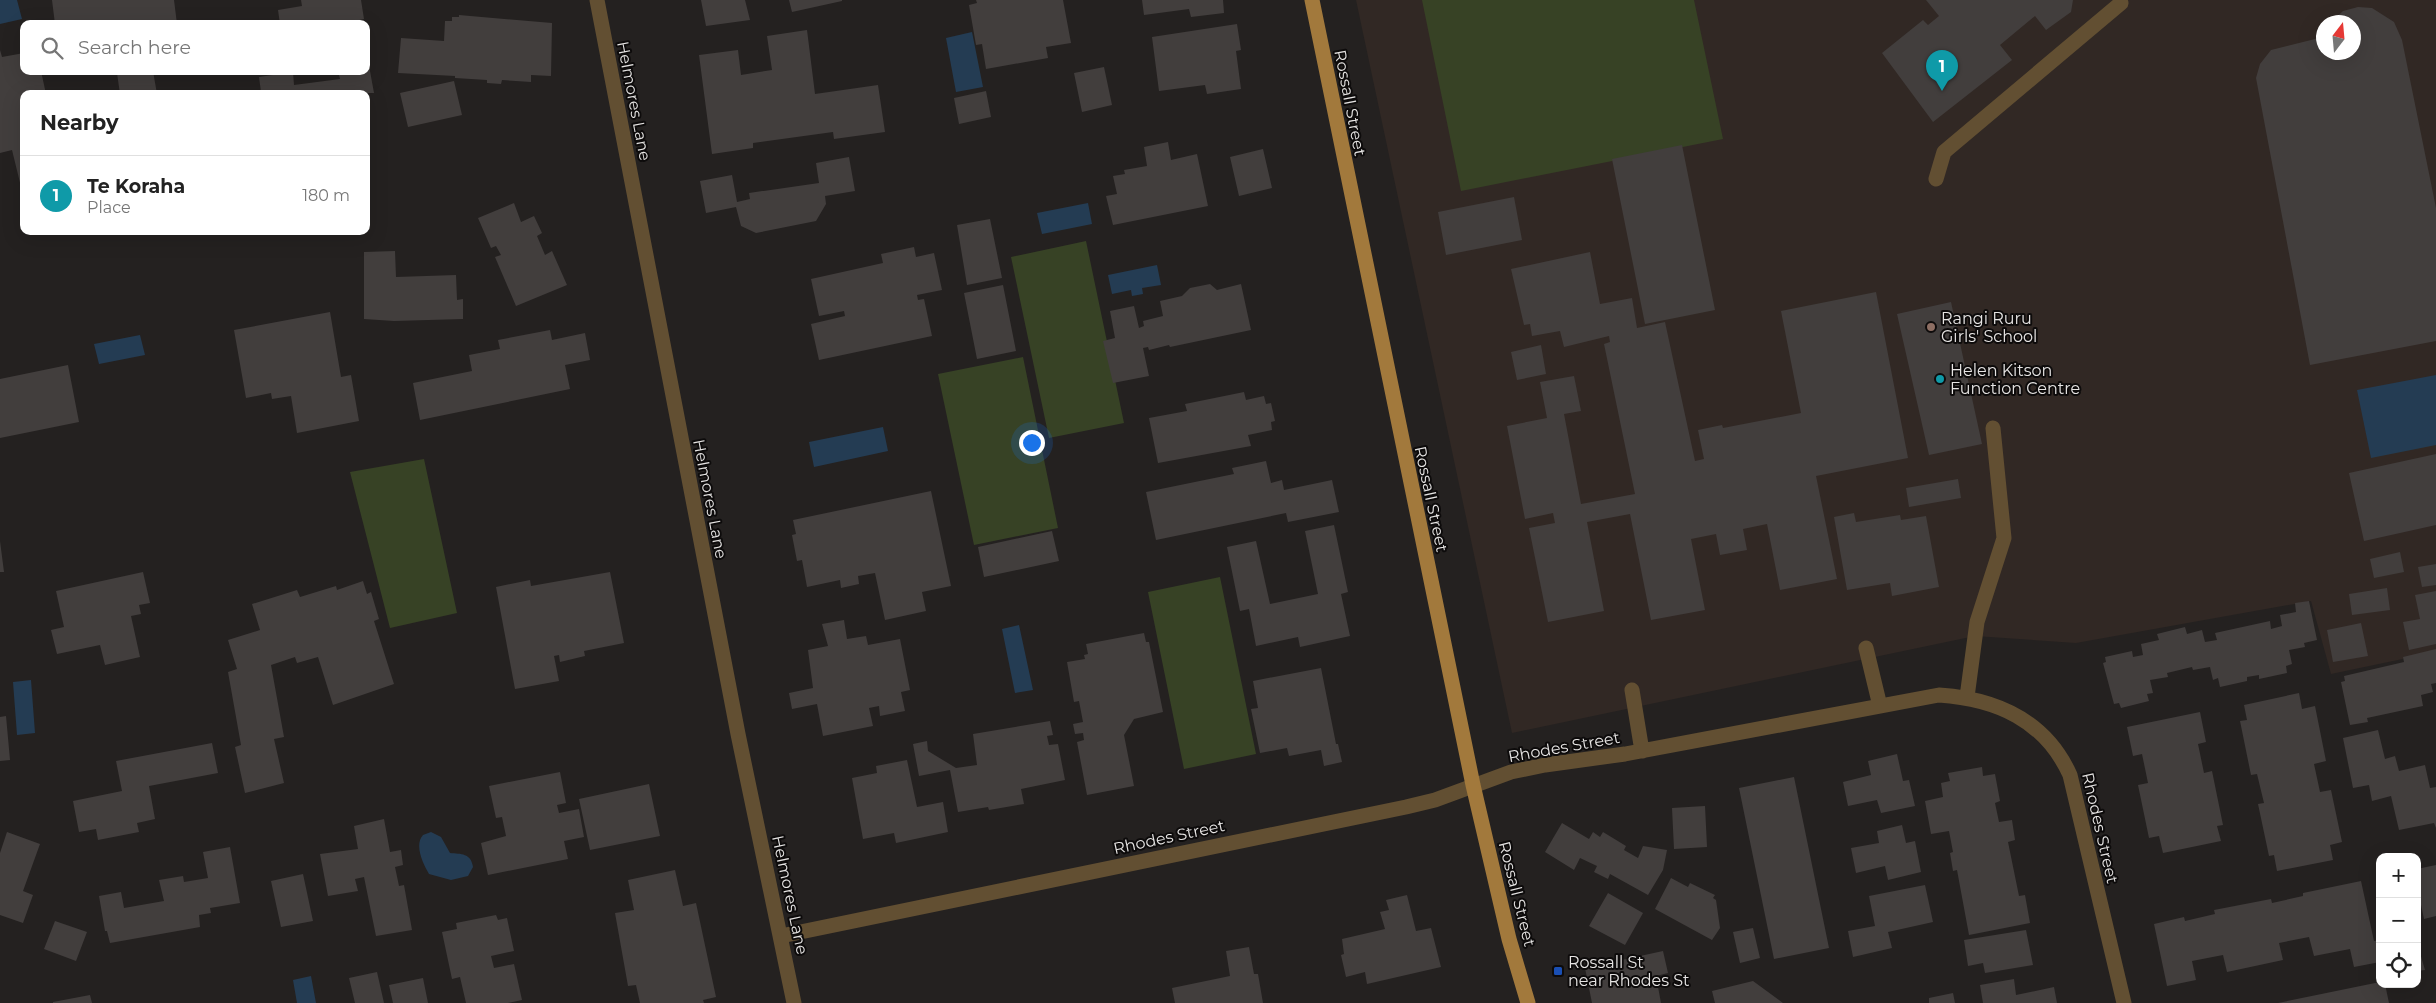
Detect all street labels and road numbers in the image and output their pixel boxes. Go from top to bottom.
street label: Helmores Lane [613,40,655,162]
street label: Rossall Street [1330,48,1370,158]
street label: Helmores Lane [689,438,731,560]
street label: Rossall Street [1410,444,1452,554]
street label: Rhodes Street [1507,728,1622,766]
street label: Rhodes Street [2078,771,2122,886]
street label: Rhodes Street [1112,816,1227,858]
street label: Helmores Lane [768,834,812,956]
street label: Rossall Street [1495,839,1539,949]

